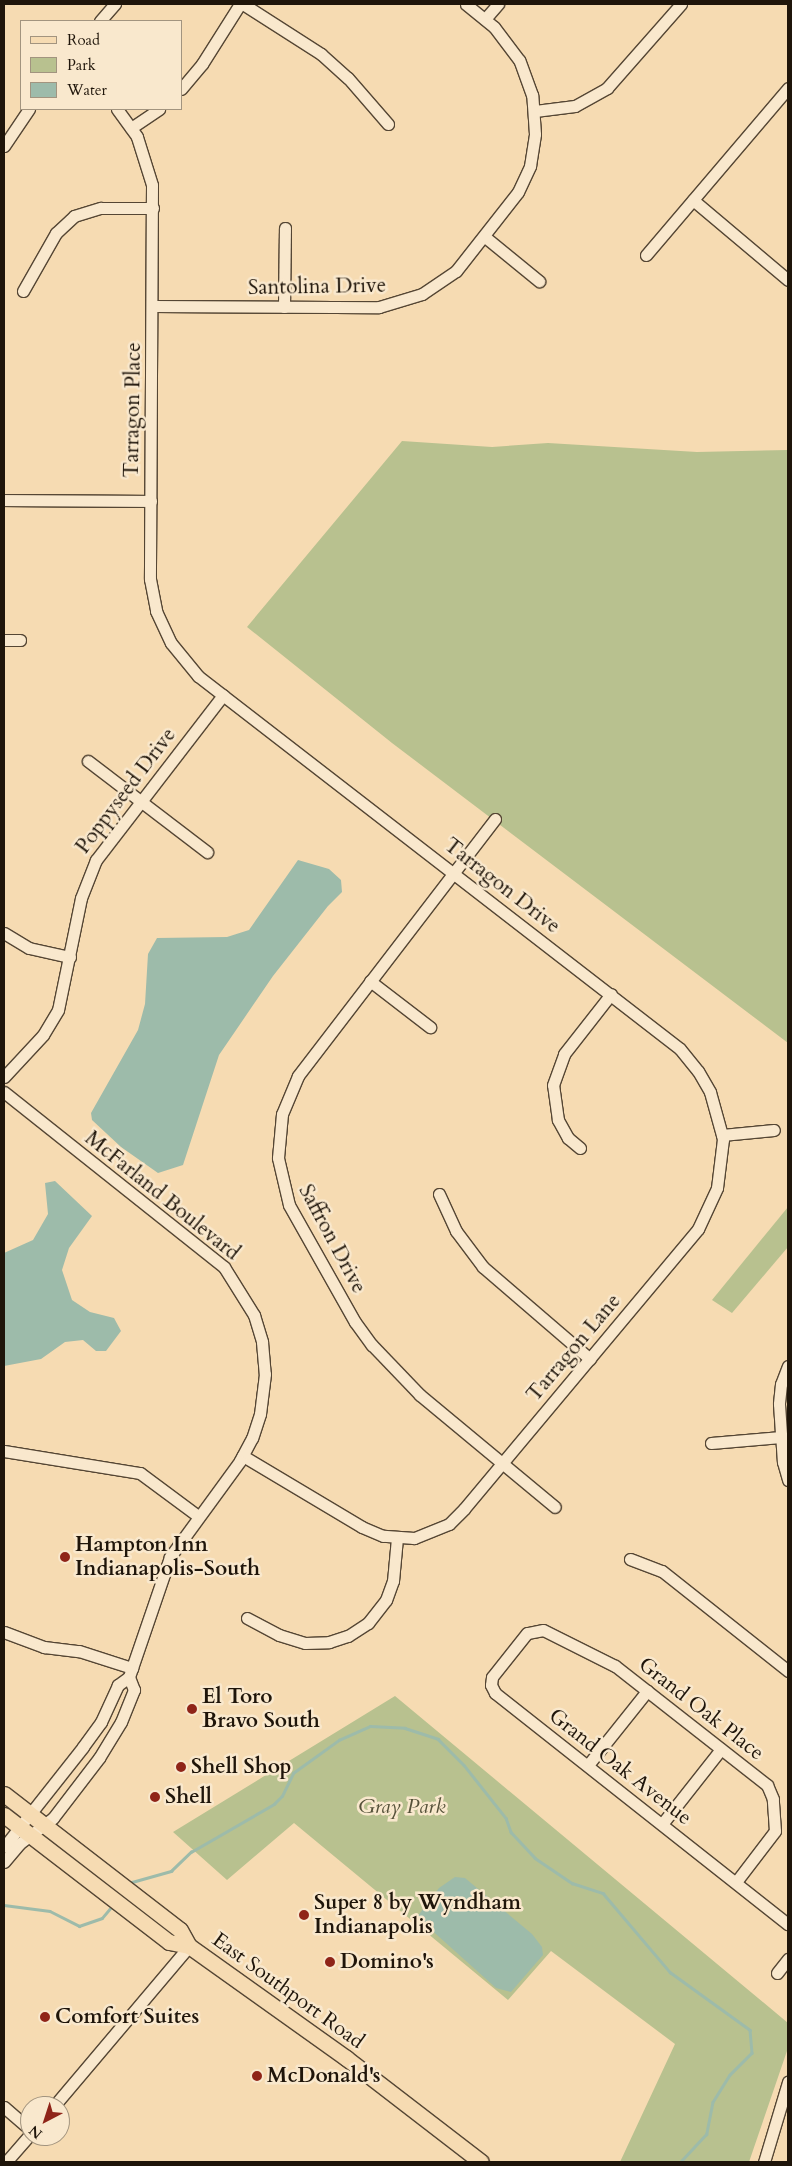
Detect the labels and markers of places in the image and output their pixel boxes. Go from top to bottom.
place label: Hampton Inn Indianapolis-South [75,1532,260,1582]
marker: Hampton Inn Indianapolis-South [59,1551,71,1563]
place label: El Toro Bravo South [202,1684,320,1734]
marker: El Toro Bravo South [186,1703,198,1715]
place label: Shell Shop [191,1754,291,1780]
marker: Shell Shop [175,1761,187,1773]
place label: Shell [165,1784,212,1810]
marker: Shell [149,1791,161,1803]
place label: Super 8 by Wyndham Indianapolis [314,1890,521,1940]
marker: Super 8 by Wyndham Indianapolis [298,1909,310,1921]
place label: Domino's [340,1949,434,1975]
marker: Domino's [324,1956,336,1968]
place label: Comfort Suites [55,2004,199,2030]
marker: Comfort Suites [39,2011,51,2023]
place label: McDonald's [267,2063,381,2089]
marker: McDonald's [251,2070,263,2082]

